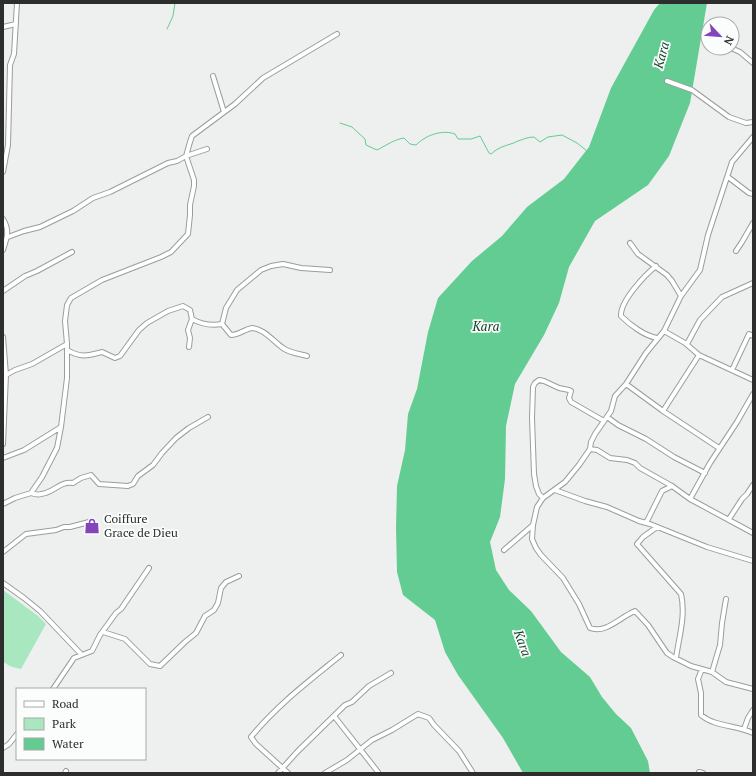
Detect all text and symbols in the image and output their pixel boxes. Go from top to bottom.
north arrow [700,16,740,56]
text: N [721,34,737,48]
water label: Kara [649,40,673,71]
water label: Kara [472,317,500,335]
place label: Coiffure Grace de Dieu [104,511,178,540]
shop icon: Coiffure Grace de Dieu [83,517,101,535]
water label: Kara [510,626,536,659]
legend [16,688,146,760]
text: Road [52,696,79,711]
text: Park [52,716,77,731]
text: Water [52,736,84,751]

